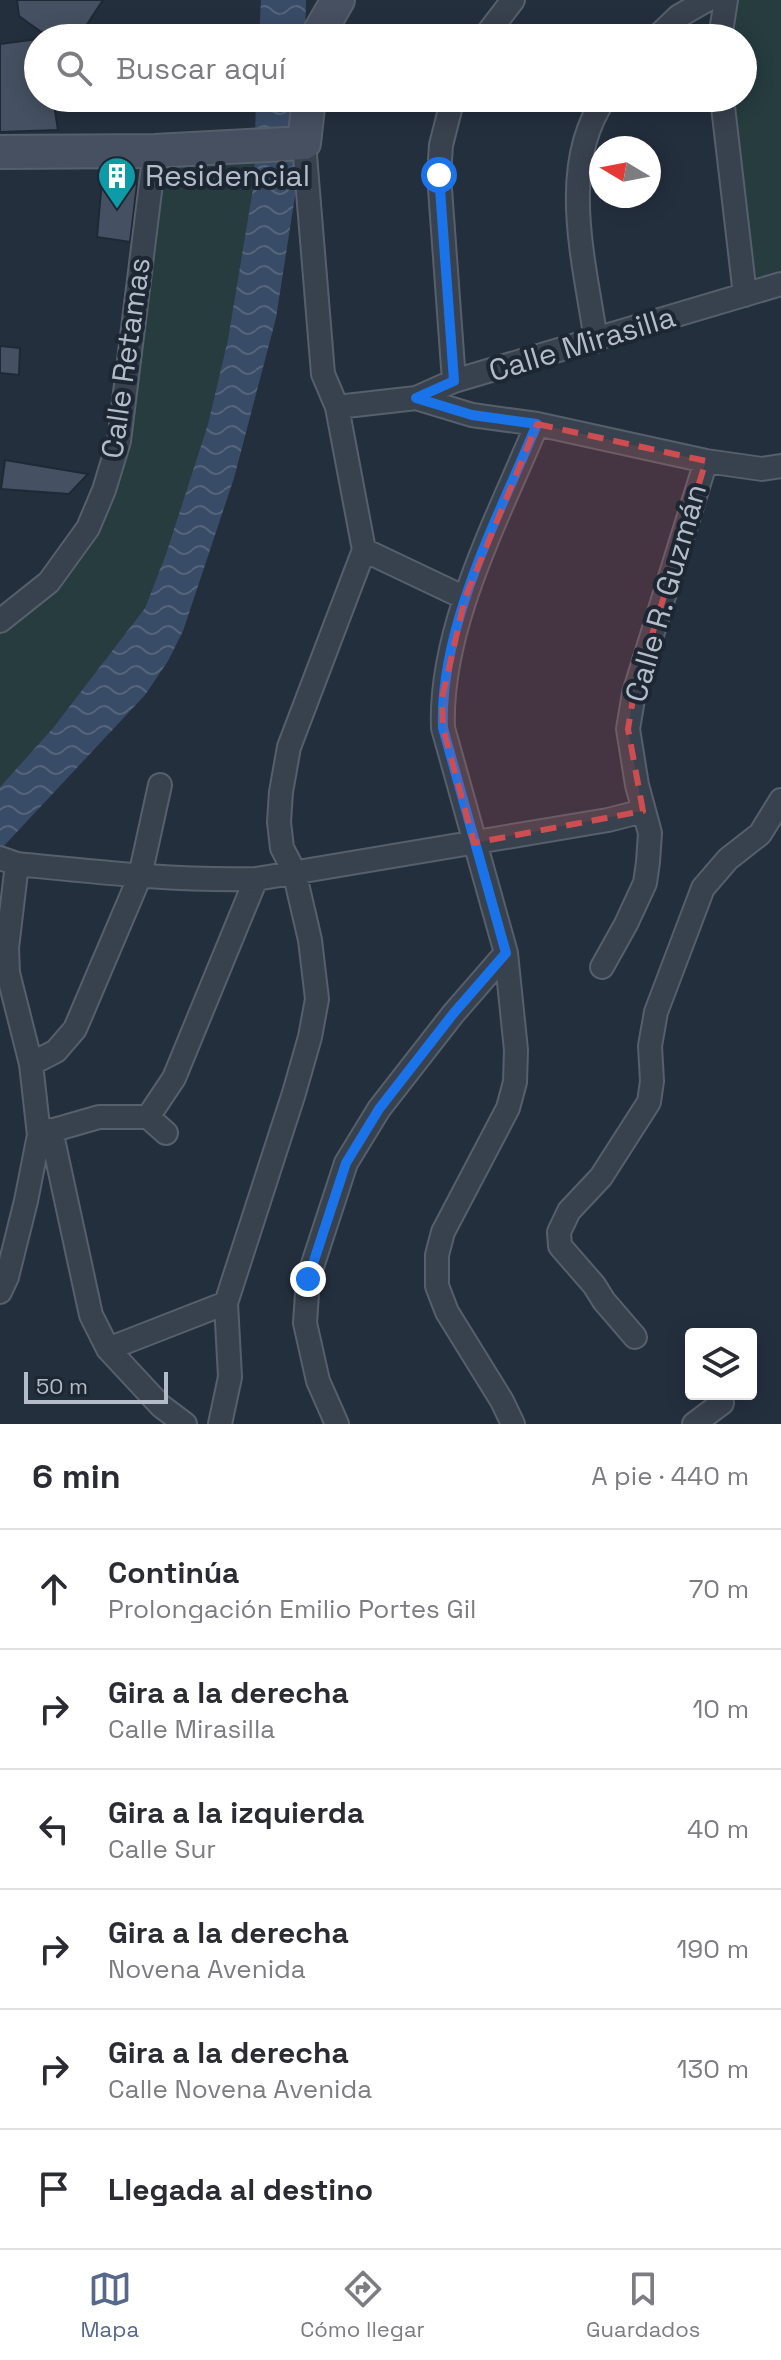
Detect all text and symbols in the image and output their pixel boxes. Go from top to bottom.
search box [24,24,757,112]
icon: search [52,46,96,90]
text: Buscar aquí [116,49,286,88]
north arrow [589,136,661,208]
building icon: Residencial [96,155,138,210]
place label: Residencial [145,156,310,195]
route start [421,157,457,193]
street label: Calle Retamas [92,255,159,461]
street label: Calle Mirasilla [484,297,680,390]
street label: Calle R. Guzmán [616,479,715,706]
route end [290,1261,326,1297]
map controls [685,1328,757,1400]
button: layers [685,1328,757,1400]
scale bar [24,1368,168,1404]
text: 50 m [36,1372,88,1400]
text: 6 min [32,1455,121,1498]
text: A pie · 440 m [591,1459,749,1493]
text: Continúa [108,1553,239,1592]
icon: ahead [32,1567,76,1611]
text: 70 m [689,1572,749,1606]
text: Prolongación Emilio Portes Gil [108,1592,476,1626]
text: Gira a la derecha [108,1673,349,1712]
icon: right [32,1687,76,1731]
text: 10 m [692,1692,749,1726]
text: Calle Mirasilla [108,1712,275,1746]
text: Gira a la izquierda [108,1793,364,1832]
icon: left [32,1807,76,1851]
text: 40 m [687,1812,749,1846]
text: Calle Sur [108,1832,216,1866]
text: Gira a la derecha [108,1913,349,1952]
icon: right [32,1927,76,1971]
text: 190 m [677,1932,749,1966]
text: Novena Avenida [108,1952,306,1986]
text: Gira a la derecha [108,2033,349,2072]
icon: right [32,2047,76,2091]
text: 130 m [677,2052,749,2086]
text: Calle Novena Avenida [108,2072,372,2106]
icon: arrive [32,2167,76,2211]
text: Llegada al destino [108,2170,373,2209]
tab: Mapa [81,2267,139,2343]
tab: Cómo llegar [300,2267,425,2343]
tab: Guardados [586,2267,700,2343]

